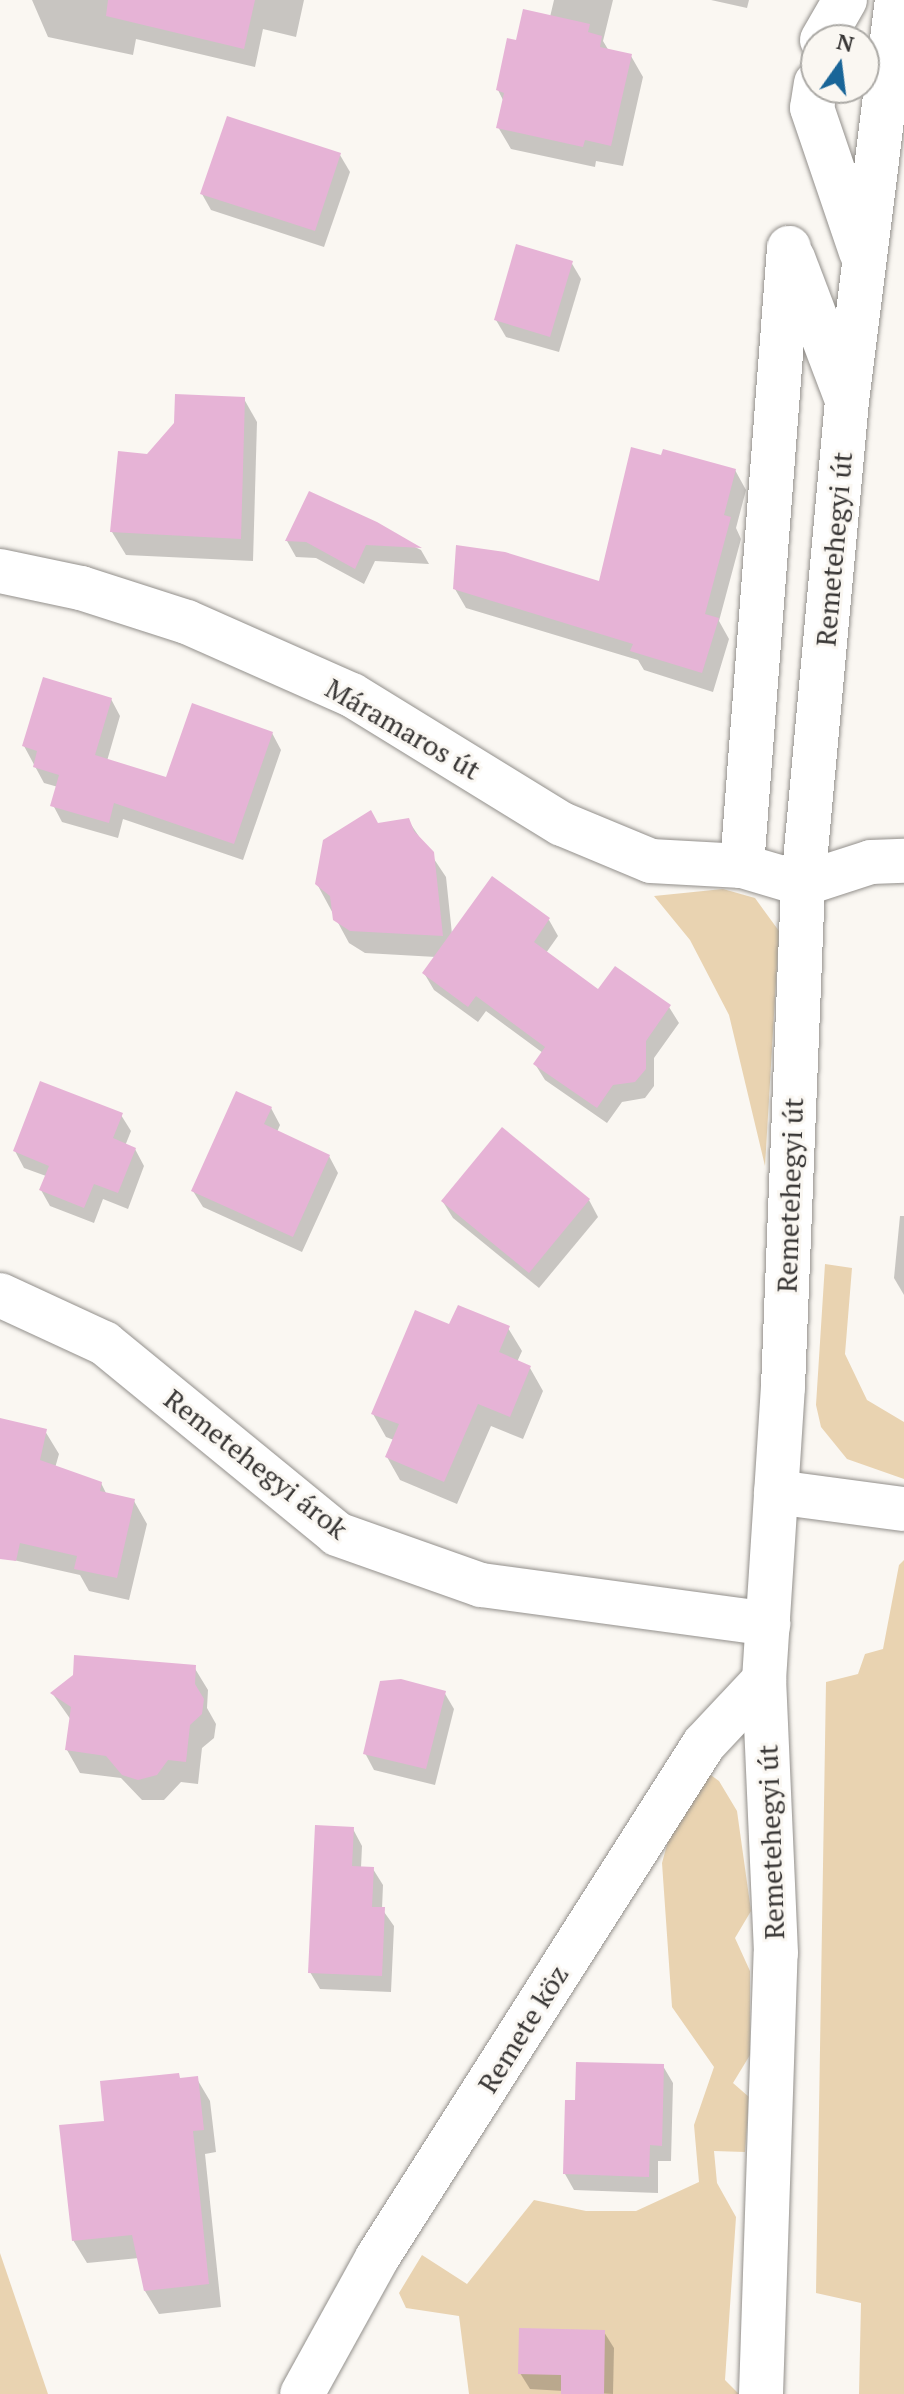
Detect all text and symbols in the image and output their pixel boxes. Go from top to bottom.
north arrow [800,24,880,104]
text: N [834,26,857,58]
street label: Remetehegyi út [809,450,859,648]
street label: Máramaros út [320,671,486,787]
street label: Remetehegyi út [770,1097,810,1293]
street label: Remetehegyi árok [158,1382,354,1546]
street label: Remetehegyi út [751,1744,791,1940]
street label: Remete köz [471,1959,575,2099]

